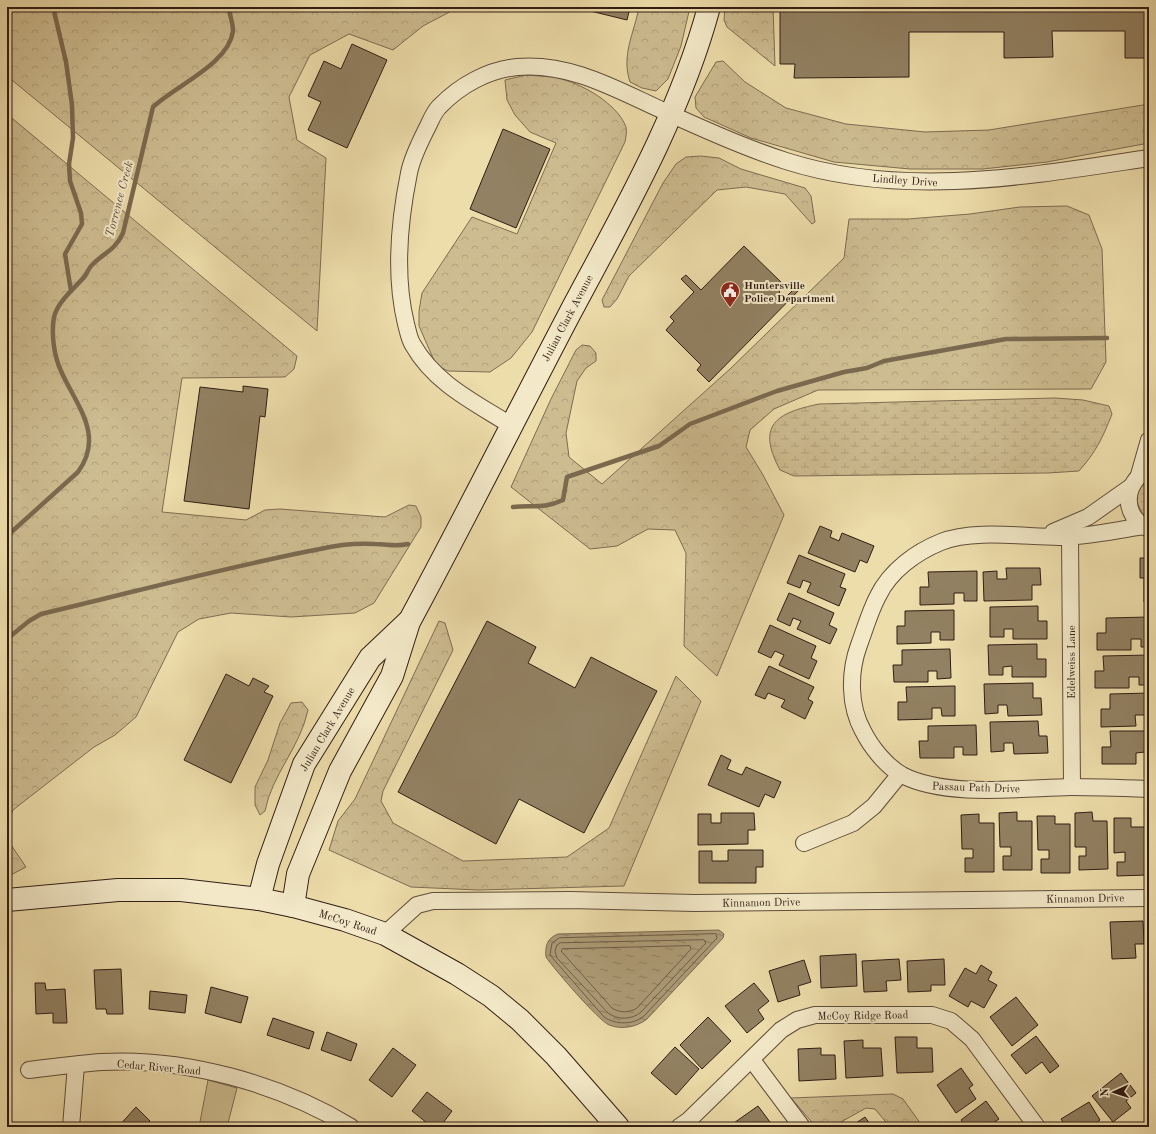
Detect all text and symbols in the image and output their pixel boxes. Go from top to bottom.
water label: Torrence Creek [104,160,136,239]
street label: Lindley Drive [872,174,938,189]
street label: Julian Clark Avenue [541,274,596,364]
public building icon: Huntersville Police Department [719,280,741,308]
place label: Huntersville Police Department [744,281,835,305]
street label: Edelweiss Lane [1067,625,1078,699]
street label: Julian Clark Avenue [299,686,358,774]
street label: Passau Path Drive [932,781,1020,796]
street label: Kinnamon Drive [1046,893,1124,906]
street label: Kinnamon Drive [722,897,800,910]
street label: McCoy Road [317,909,378,938]
street label: McCoy Ridge Road [817,1010,909,1023]
street label: Cedar River Road [116,1059,202,1078]
north arrow [1094,1072,1134,1112]
text: N [1100,1087,1111,1097]

